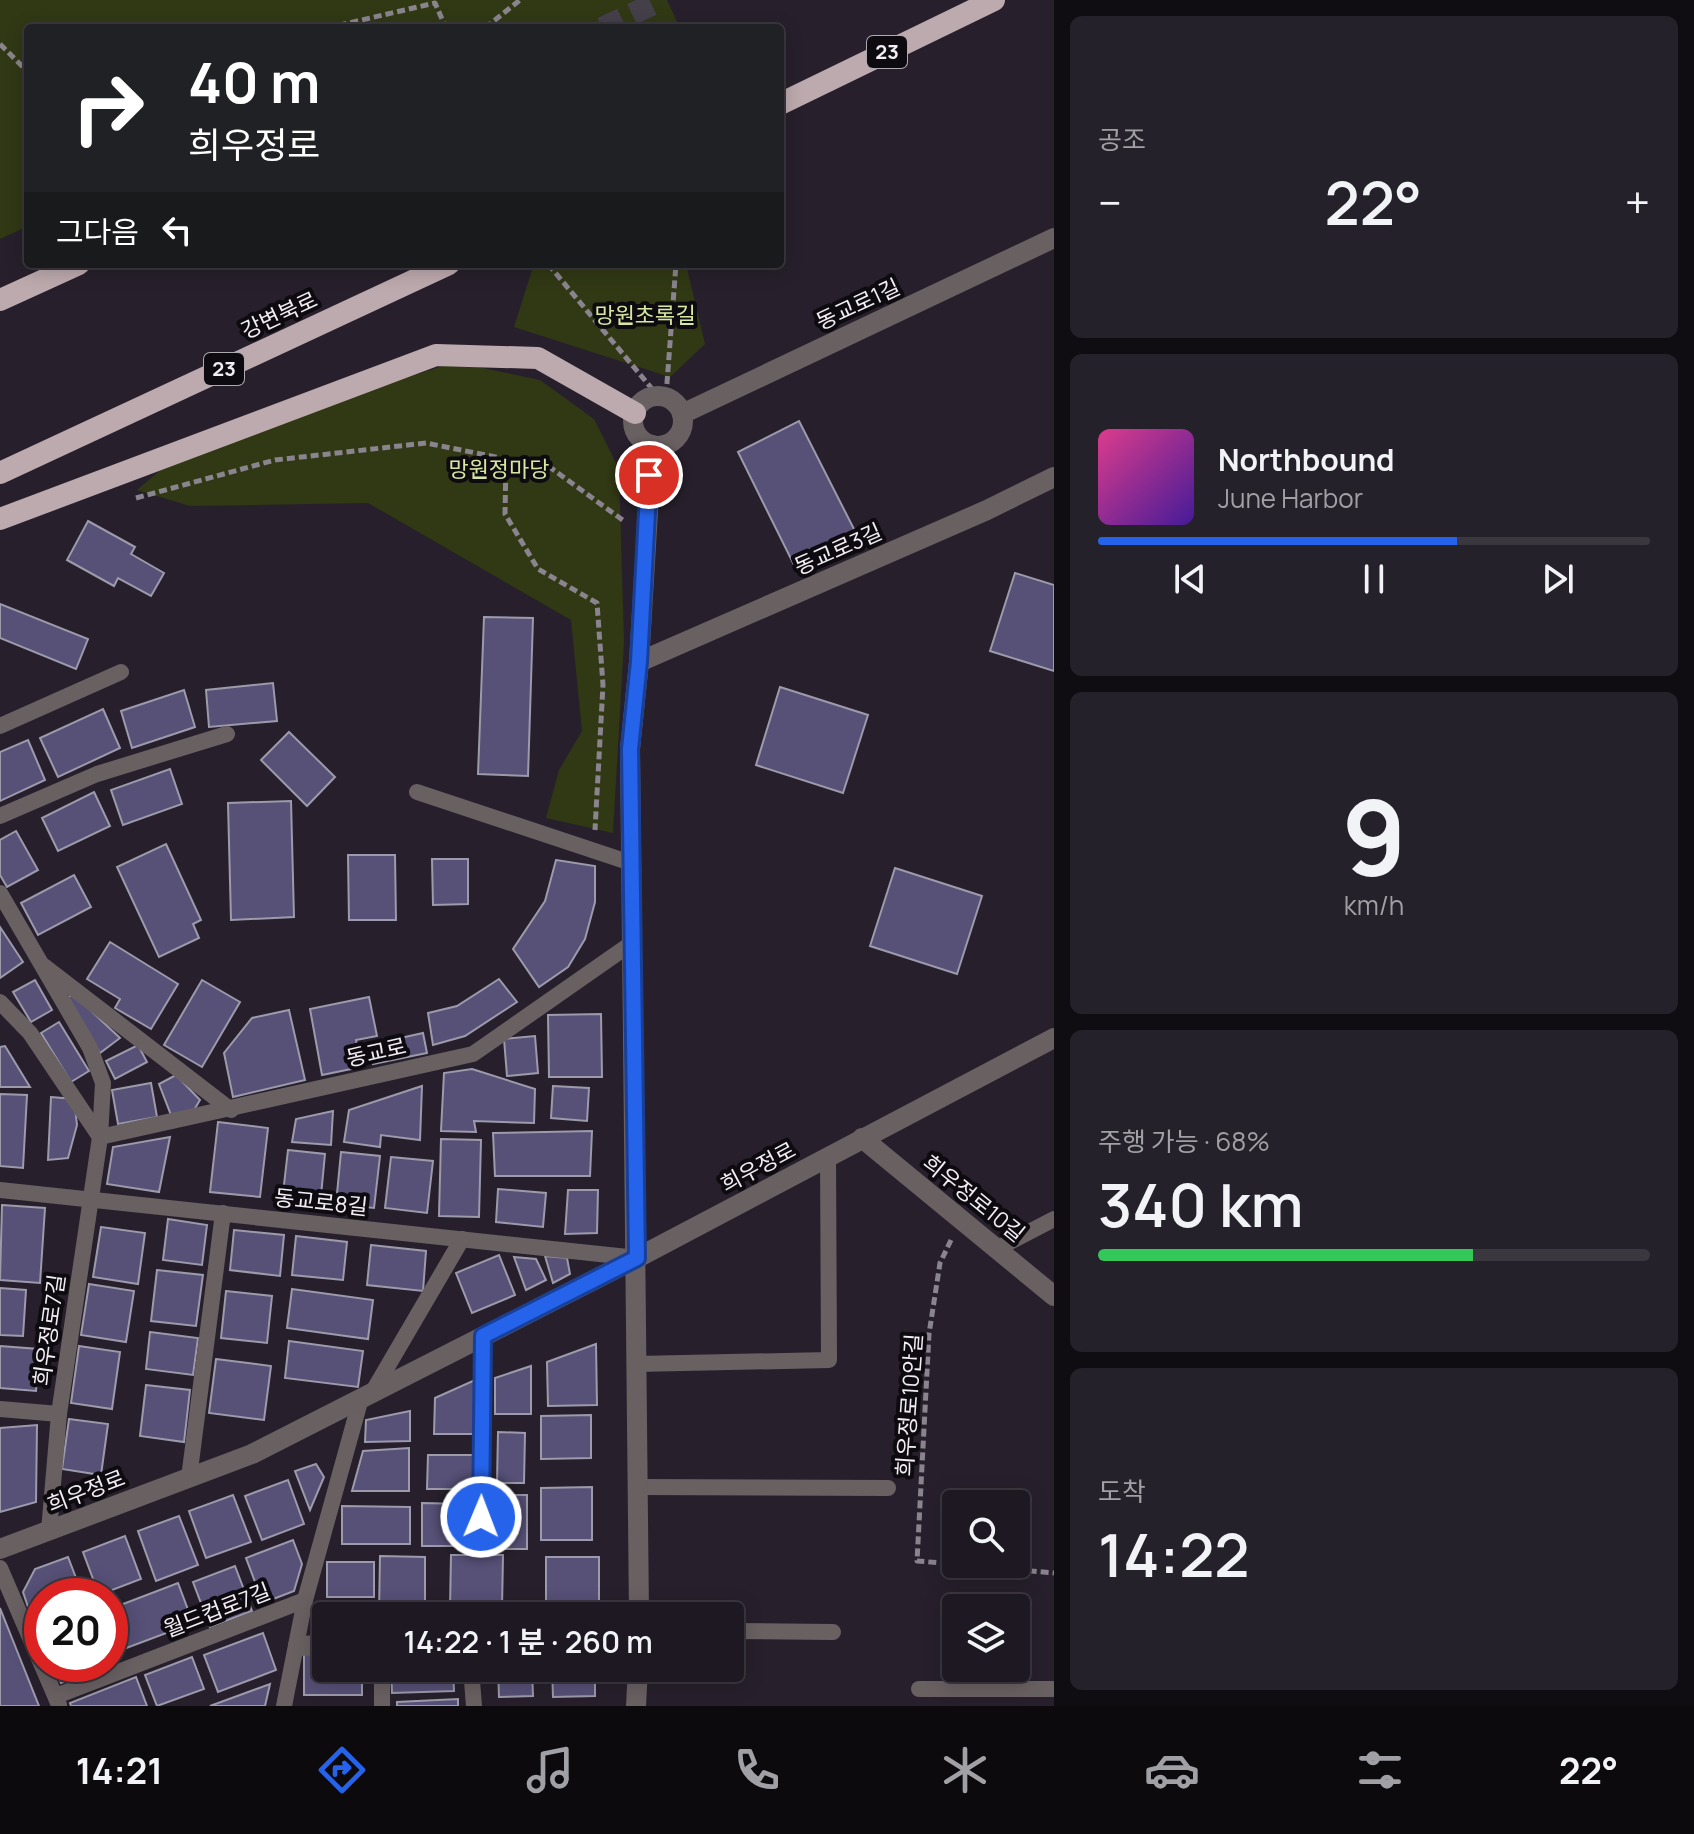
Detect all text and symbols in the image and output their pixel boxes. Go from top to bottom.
road number: 23 [867,36,907,68]
text: 40 m [188,43,320,120]
icon: right [56,56,160,160]
text: 희우정로 [188,120,320,169]
text: 공조 [1098,121,1146,157]
text: 22° [1324,161,1422,243]
text: − [1098,172,1122,232]
text: + [1625,172,1650,232]
icon: left [155,208,199,252]
text: 그다음 [56,211,139,252]
street label: 동교로1길 [811,271,905,337]
street label: 강변북로 [236,284,322,346]
park label: 망원초록길 [594,300,696,330]
road number: 23 [204,353,244,385]
text: Northbound [1218,439,1395,480]
pin [615,441,683,509]
icon: arrive [627,453,671,497]
park label: 망원정마당 [448,454,550,484]
text: June Harbor [1218,480,1363,516]
street label: 동교로3길 [789,516,887,582]
icon: previous [1168,557,1212,601]
icon: pause [1352,557,1396,601]
icon: next [1536,557,1580,601]
text: 9 [1342,764,1406,906]
text: km/h [1344,887,1404,923]
street label: 동교로 [343,1031,409,1073]
text: 주행 가능 · 68% [1098,1123,1270,1159]
street label: 희우정로 [715,1135,801,1199]
street label: 희우정로10길 [917,1148,1031,1248]
text: 340 km [1098,1163,1303,1245]
street label: 동교로8길 [273,1182,369,1222]
street label: 희우정로7길 [26,1272,72,1388]
street label: 희우정로10안길 [889,1332,929,1478]
street label: 희우정로 [43,1462,129,1520]
text: 도착 [1098,1473,1146,1509]
position arrow [439,1475,523,1559]
map controls [942,1490,1030,1682]
button: search [942,1490,1030,1578]
text: 14:22 [1098,1513,1250,1595]
street label: 월드컵로7길 [159,1576,275,1644]
speed limit sign: 20 [24,1578,128,1682]
button: layers [942,1594,1030,1682]
text: 14:22 · 1 분 · 260 m [403,1621,653,1662]
icon: directions [314,1742,370,1798]
icon: music [522,1742,578,1798]
icon: phone [729,1742,785,1798]
icon: climate [937,1742,993,1798]
icon: car [1144,1742,1200,1798]
icon: filters [1352,1742,1408,1798]
text: 14:21 [76,1746,163,1795]
text: 22° [1559,1746,1618,1795]

